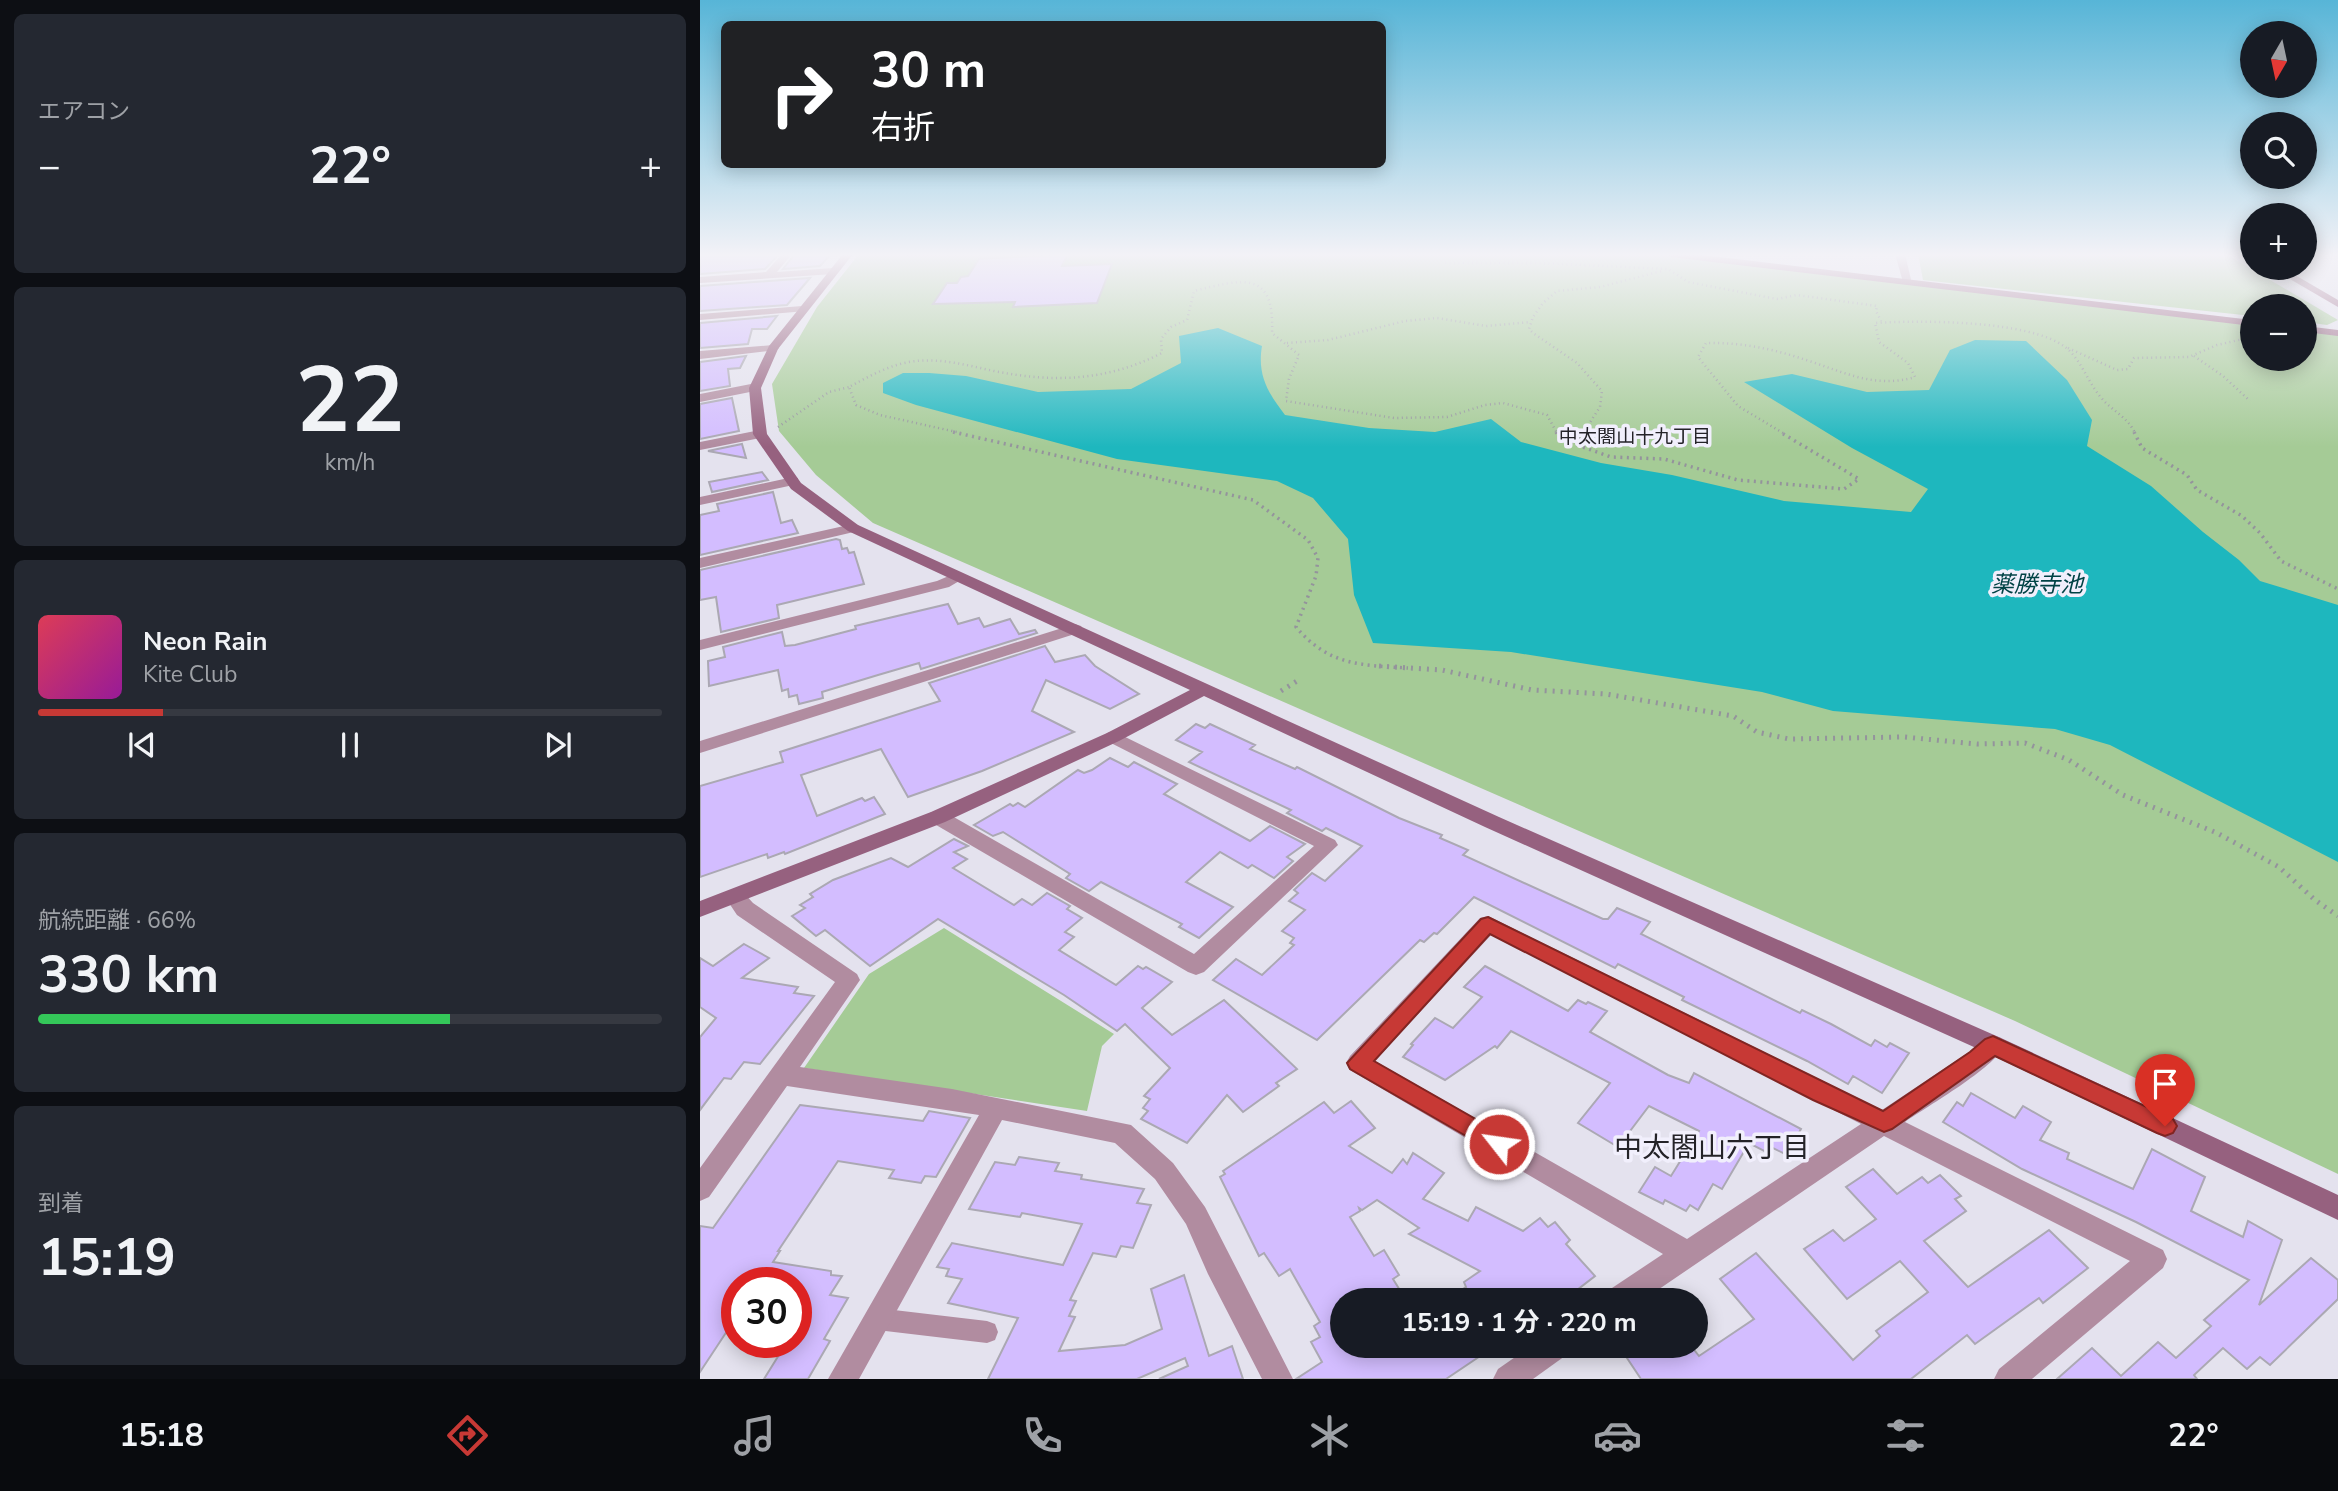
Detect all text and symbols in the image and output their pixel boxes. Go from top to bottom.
north arrow [2240,21,2317,98]
map controls [2240,21,2317,371]
text: 30 m [871,37,986,104]
icon: right [756,49,847,140]
text: エアコン [38,96,130,127]
text: 右折 [871,106,935,149]
button: search [2240,112,2317,189]
text: 22° [309,130,391,201]
text: − [38,141,61,192]
text: + [639,141,662,192]
button: + [2240,203,2317,280]
button: − [2240,294,2317,371]
text: 22 [295,339,405,463]
district label: 中太閤山十九丁目 [1559,424,1711,450]
text: km/h [325,447,375,478]
water label: 薬勝寺池 [1991,569,2085,600]
text: Neon Rain [143,624,268,659]
text: Kite Club [143,659,237,690]
icon: previous [123,726,161,764]
icon: pause [331,726,369,764]
icon: next [539,726,577,764]
text: 航続距離 · 66% [38,905,196,936]
text: 330 km [38,939,219,1010]
pin [2135,1054,2195,1126]
icon: arrive [2146,1065,2184,1103]
position arrow [1462,1107,1536,1181]
district label: 中太閤山六丁目 [1614,1129,1810,1167]
text: 到着 [38,1188,84,1219]
text: 15:19 [38,1222,176,1293]
speed limit sign: 30 [721,1267,812,1358]
text: 15:19 · 1 分 · 220 m [1401,1305,1637,1340]
icon: directions [443,1411,492,1460]
icon: music [730,1411,779,1460]
icon: phone [1018,1411,1067,1460]
icon: climate [1305,1411,1354,1460]
icon: car [1593,1411,1642,1460]
icon: filters [1881,1411,1930,1460]
text: 15:18 [119,1414,204,1457]
text: 22° [2168,1414,2219,1457]

